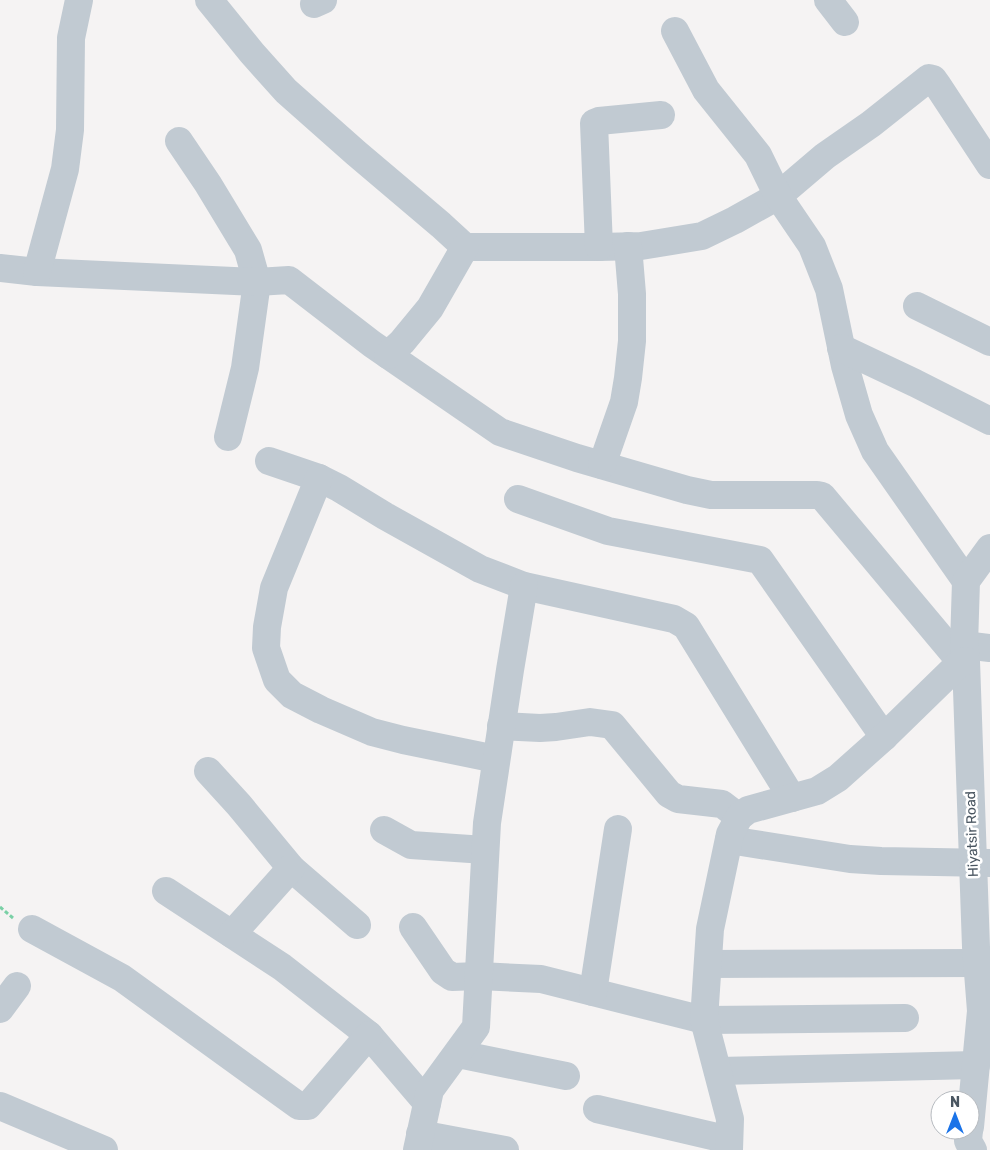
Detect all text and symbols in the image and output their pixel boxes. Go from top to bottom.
street label: Hiyatsir Road [962,791,982,877]
north arrow [930,1090,980,1140]
text: N [950,1094,960,1111]

